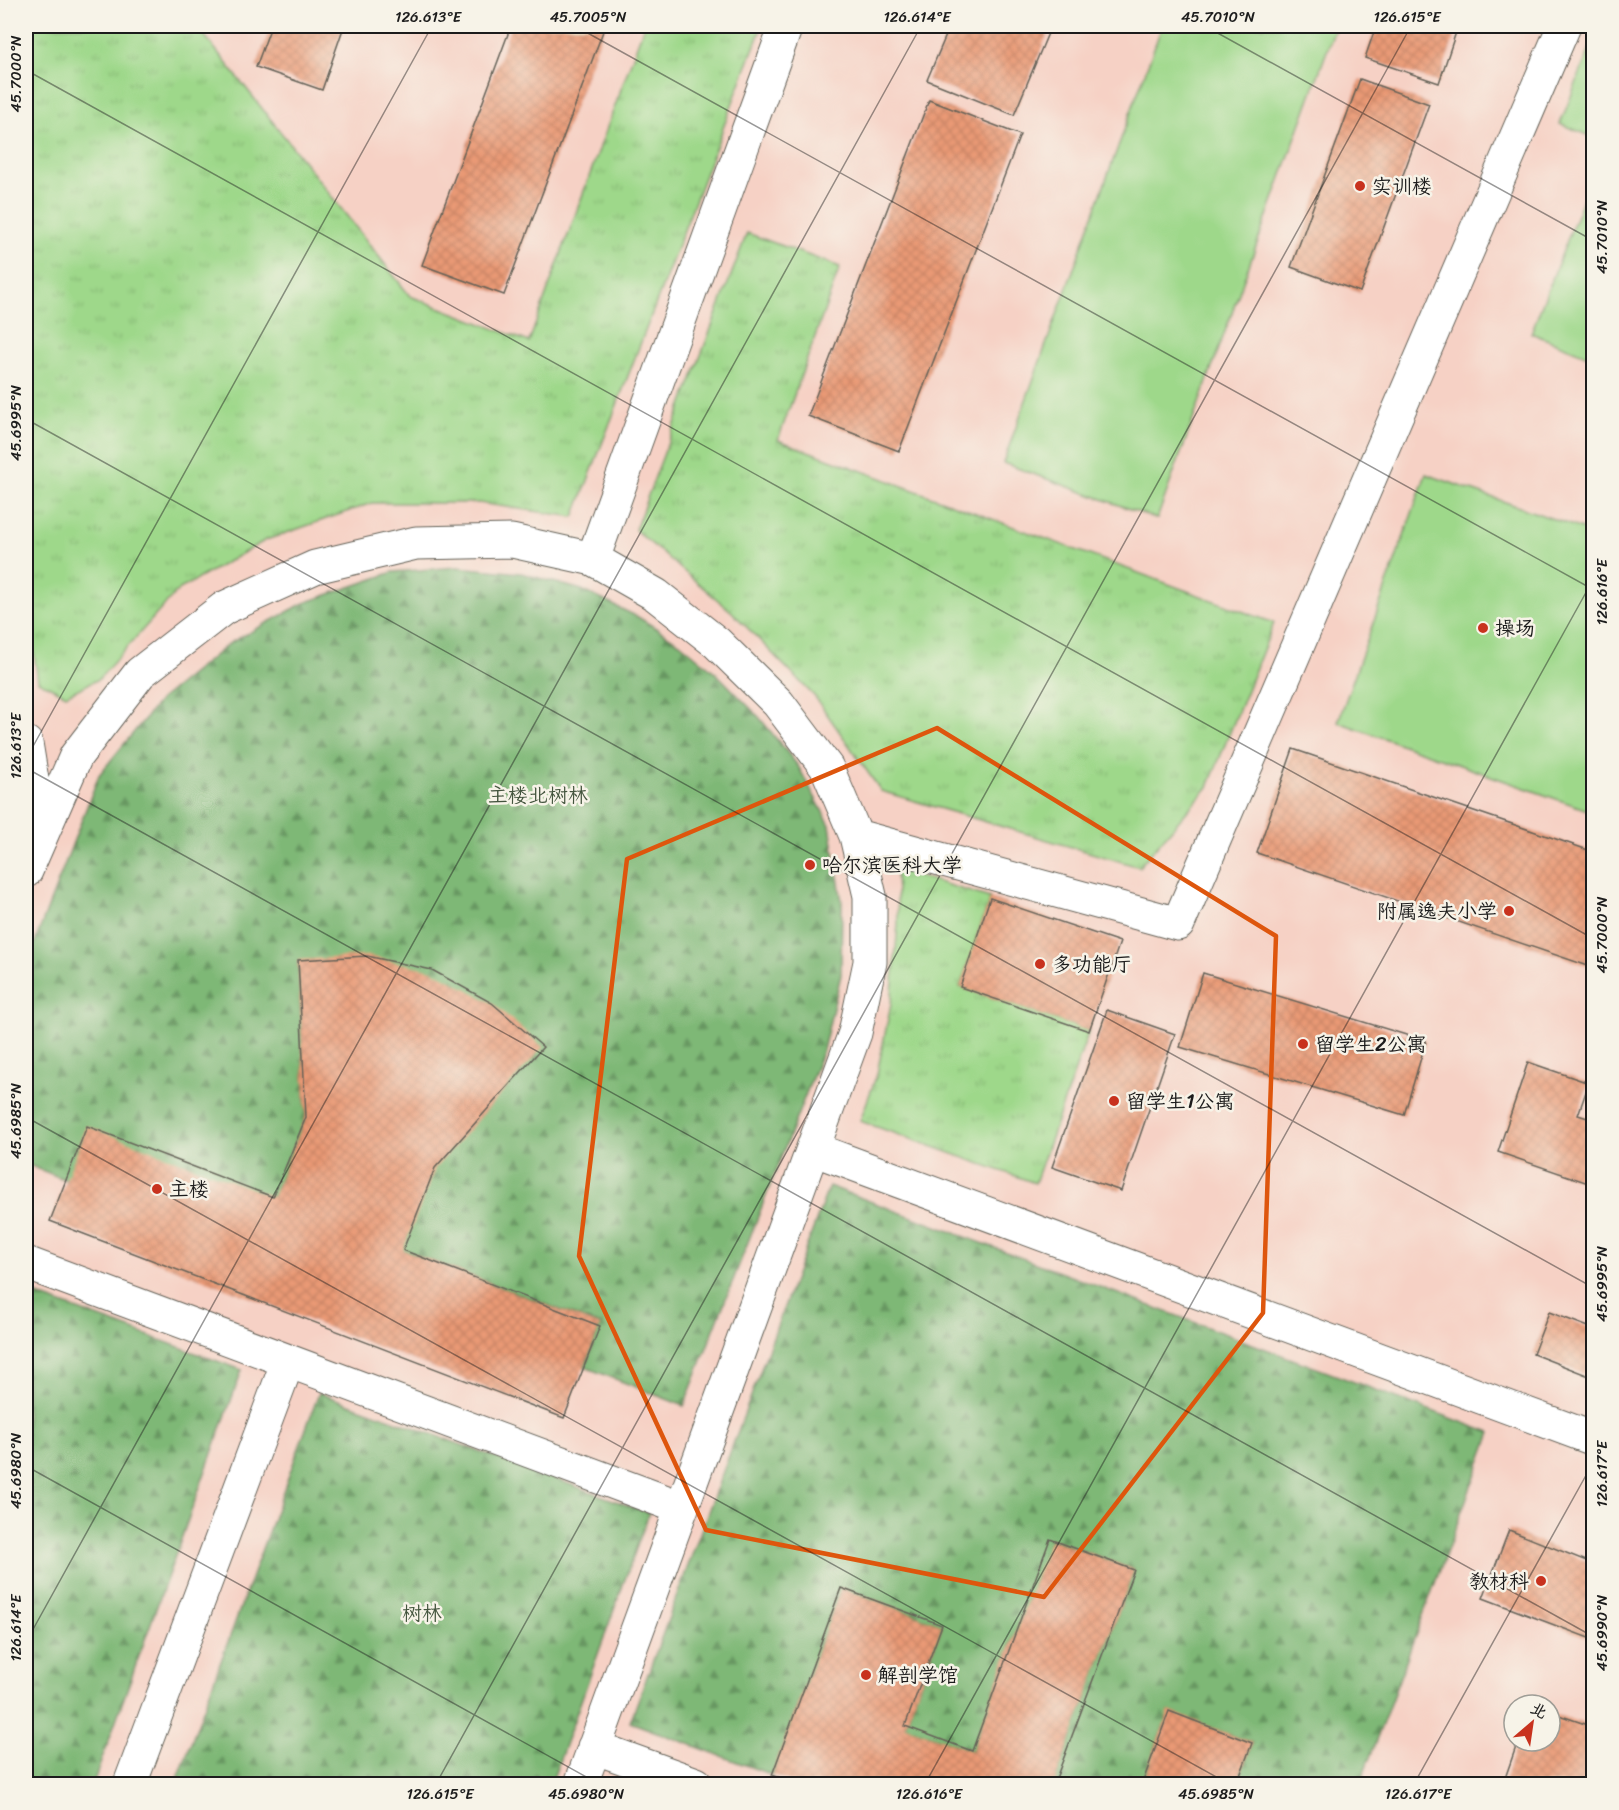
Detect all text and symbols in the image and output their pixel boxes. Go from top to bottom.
text: 126.613°E [395,4,463,30]
text: 45.7005°N [550,4,627,30]
text: 126.614°E [883,4,952,30]
text: 45.7010°N [1181,4,1256,30]
text: 126.615°E [1373,4,1442,30]
text: 45.7000°N [3,35,29,112]
place label: 实训楼 [1372,169,1432,204]
marker: 实训楼 [1353,179,1367,193]
text: 45.7010°N [1589,199,1615,274]
text: 45.6995°N [3,384,29,461]
text: 126.616°E [1589,557,1615,625]
place label: 操场 [1495,611,1535,646]
marker: 操场 [1476,621,1490,635]
text: 126.613°E [3,711,29,779]
park label: 主楼北树林 [488,778,588,813]
place label: 哈尔滨医科大学 [822,848,962,883]
marker: 哈尔滨医科大学 [803,858,817,872]
place label: 附属逸夫小学 [1377,894,1497,929]
text: 45.7000°N [1589,896,1615,973]
marker: 附属逸夫小学 [1502,904,1516,918]
place label: 多功能厅 [1052,947,1132,982]
marker: 多功能厅 [1033,957,1047,971]
place label: 留学生2公寓 [1315,1027,1427,1062]
marker: 留学生2公寓 [1296,1037,1310,1051]
text: 45.6985°N [3,1082,29,1159]
place label: 留学生1公寓 [1126,1084,1235,1119]
marker: 留学生1公寓 [1107,1094,1121,1108]
place label: 主楼 [169,1172,209,1207]
marker: 主楼 [150,1182,164,1196]
text: 45.6995°N [1589,1245,1615,1322]
text: 45.6980°N [3,1432,29,1509]
text: 126.617°E [1589,1439,1615,1507]
place label: 教材科 [1469,1564,1529,1599]
marker: 教材科 [1534,1574,1548,1588]
text: 126.614°E [3,1593,29,1662]
text: 45.6990°N [1589,1594,1615,1671]
park label: 树林 [402,1596,442,1631]
place label: 解剖学馆 [878,1658,958,1693]
marker: 解剖学馆 [859,1668,873,1682]
north arrow [1502,1693,1562,1753]
text: 北 [1525,1694,1553,1727]
text: 126.615°E [406,1781,475,1807]
text: 45.6980°N [548,1781,625,1807]
text: 126.616°E [896,1781,964,1807]
text: 45.6985°N [1178,1781,1255,1807]
text: 126.617°E [1385,1781,1453,1807]

